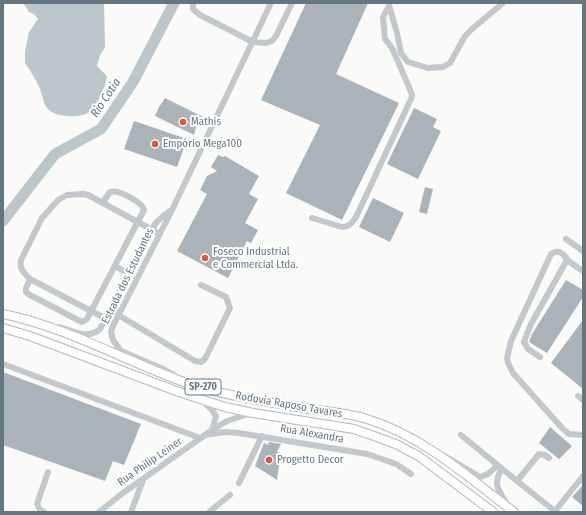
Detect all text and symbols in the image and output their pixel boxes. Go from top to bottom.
water label: Rio Cotia [88,76,124,120]
place label: Mathis [191,115,221,129]
marker: Mathis [178,117,188,127]
place label: Empório Mega100 [163,137,242,151]
marker: Empório Mega100 [150,139,160,149]
street label: Estrada dos Estudantes [99,226,157,326]
place label: Foseco Industrial e Commercial Ltda. [213,245,298,271]
marker: Foseco Industrial e Commercial Ltda. [200,253,210,263]
road number: SP-270 [185,379,221,395]
street label: Rodovia Raposo Tavares [234,389,344,421]
street label: Rua Alexandra [279,422,345,446]
street label: Rua Philip Leiner [115,435,185,489]
place label: Progetto Decor [277,453,344,467]
marker: Progetto Decor [264,455,274,465]

